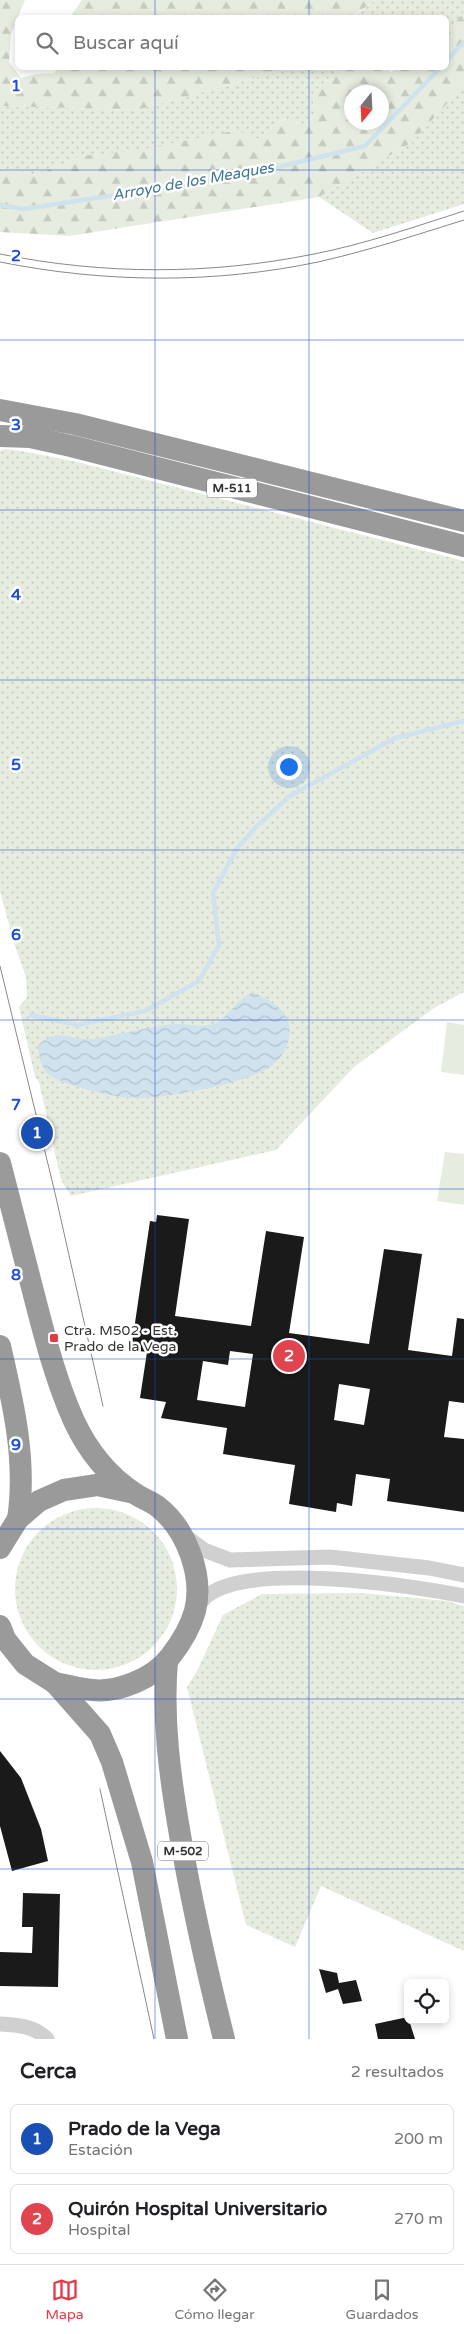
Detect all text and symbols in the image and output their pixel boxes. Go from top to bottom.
search box [15,15,449,70]
icon: search [33,29,61,57]
text: Buscar aquí [73,32,179,54]
text: 1 [11,76,21,96]
north arrow [344,85,389,130]
water label: Arroyo de los Meaques [111,158,277,204]
text: 2 [11,246,21,266]
text: 3 [11,415,21,435]
road number: M-511 [207,478,257,498]
text: 4 [11,585,21,605]
your location [276,754,302,780]
text: 5 [11,755,21,775]
text: 6 [11,925,21,945]
text: 7 [11,1095,21,1115]
pin: 1 [21,1114,53,1152]
text: 8 [11,1265,21,1285]
place label: Ctra. M502 - Est. Prado de la Vega [64,1322,177,1355]
marker: Ctra. M502 - Est. Prado de la Vega [48,1332,60,1344]
pin: 2 [273,1337,305,1375]
text: 9 [11,1435,21,1455]
road number: M-502 [158,1842,208,1860]
map controls [404,1979,449,2024]
button: locate [404,1979,449,2024]
text: Cerca [20,2059,77,2084]
text: 2 resultados [351,2062,444,2082]
text: Prado de la Vega [68,2118,221,2140]
text: 1 [32,2129,42,2149]
text: 200 m [394,2129,443,2149]
text: Estación [68,2140,133,2160]
text: Quirón Hospital Universitario [68,2198,327,2220]
text: 2 [32,2209,42,2229]
text: 270 m [394,2209,443,2229]
text: Hospital [68,2220,130,2240]
tab: Mapa [45,2276,84,2323]
tab: Cómo llegar [175,2276,255,2323]
tab: Guardados [346,2276,418,2323]

